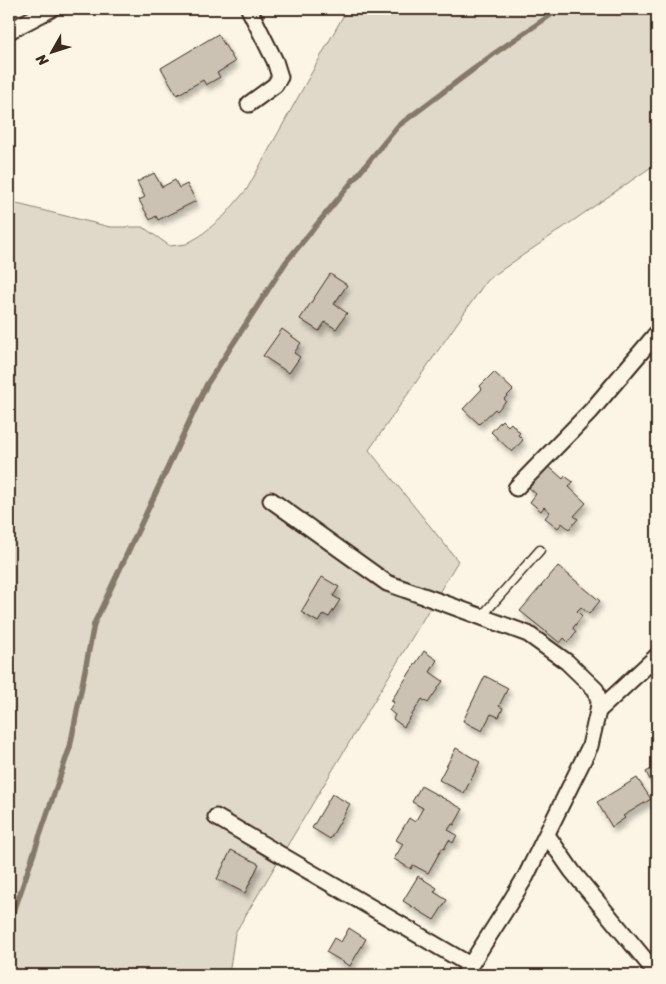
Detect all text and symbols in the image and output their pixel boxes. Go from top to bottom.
north arrow [28,28,78,78]
text: N [29,48,56,72]

